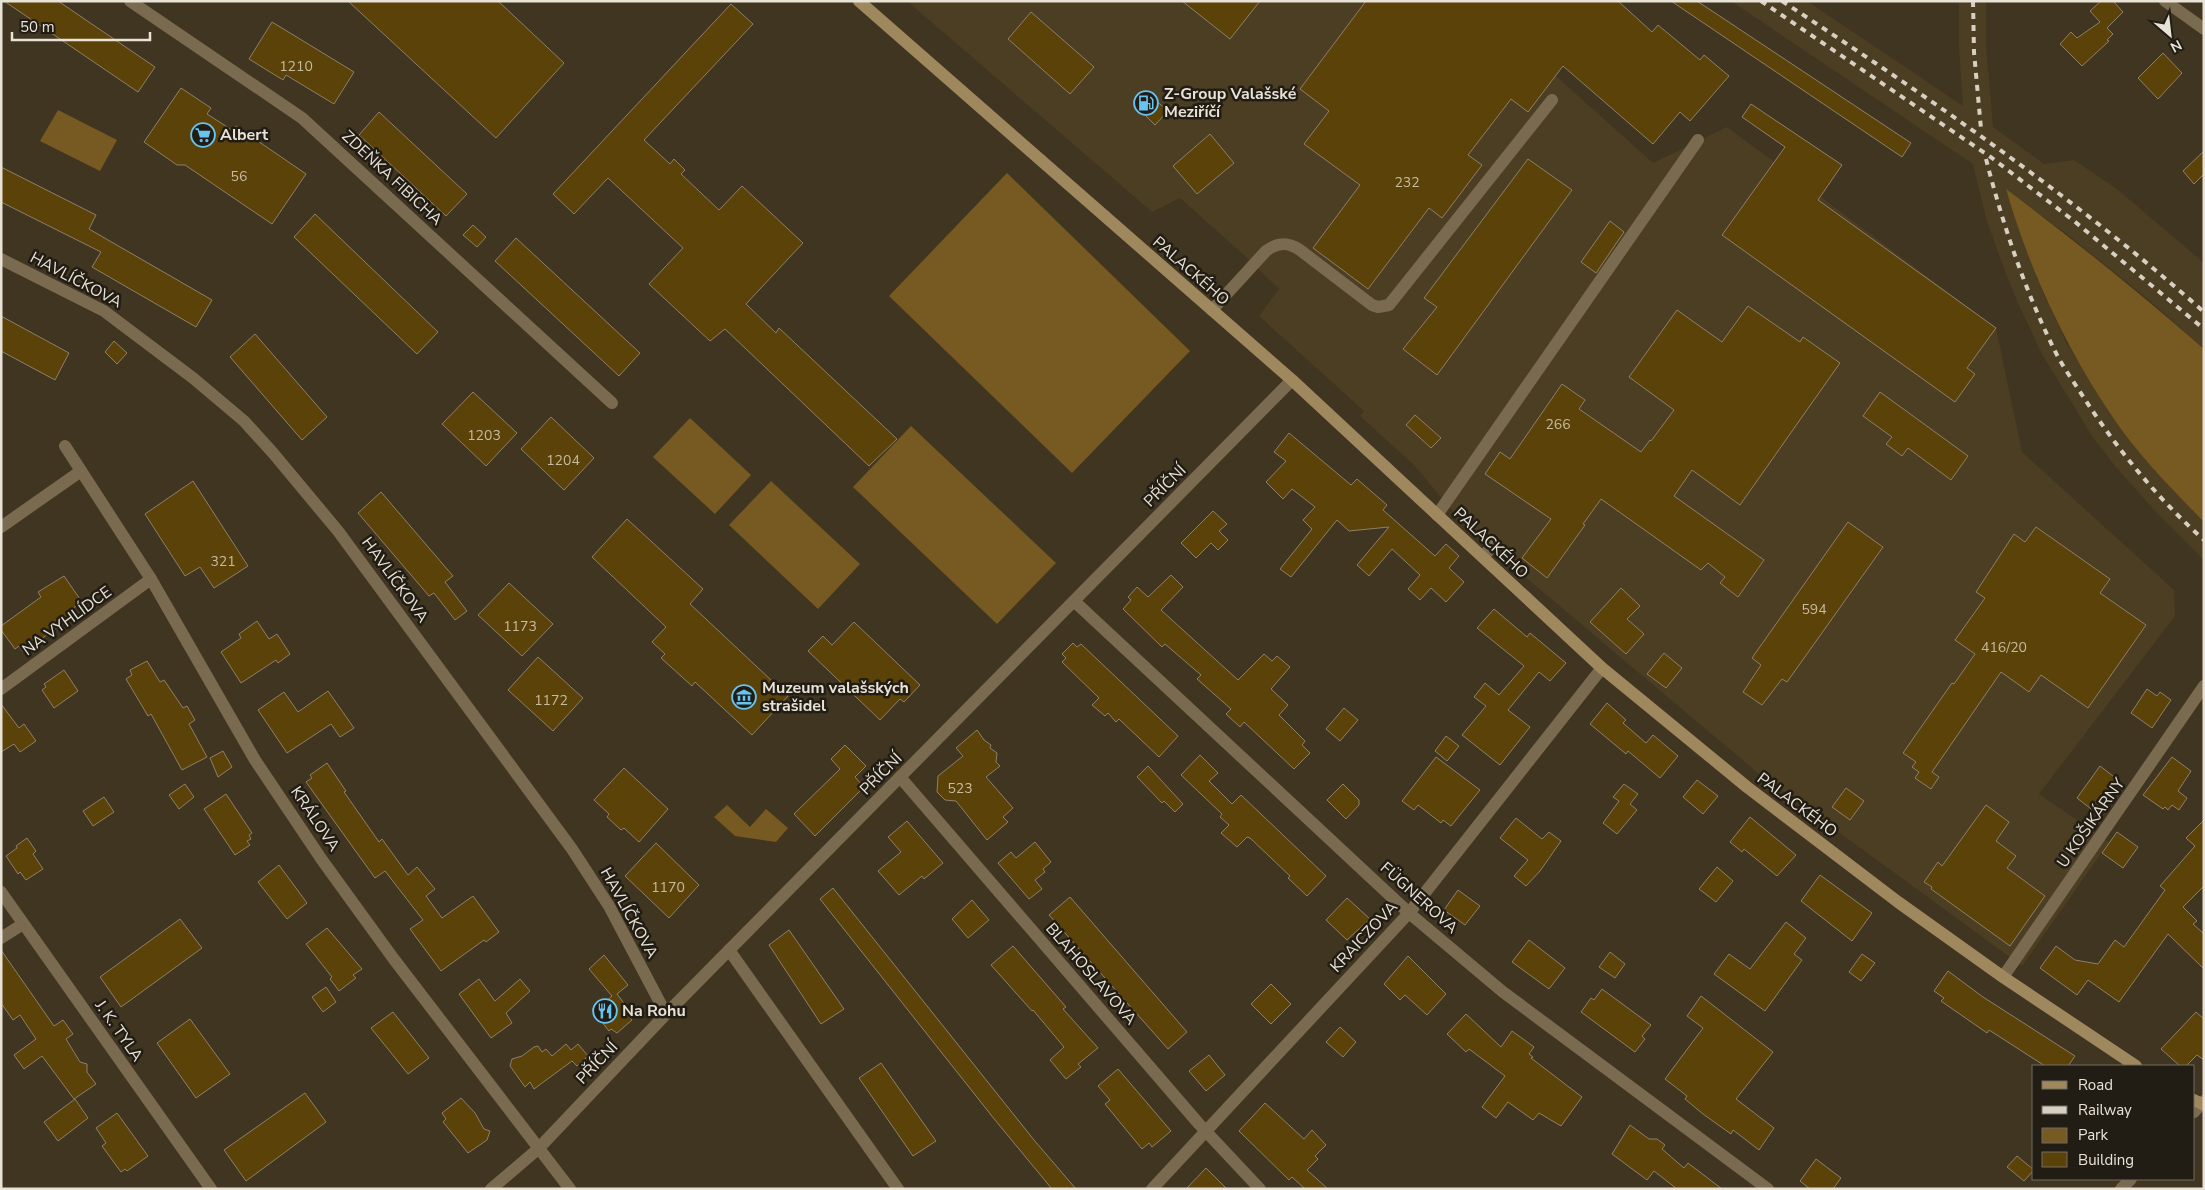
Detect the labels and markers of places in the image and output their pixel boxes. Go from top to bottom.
place label: Z-Group Valašské Meziříčí [1164,83,1297,123]
fuel station icon: Z-Group Valašské Meziříčí [1133,90,1159,116]
supermarket icon: Albert [190,122,216,148]
place label: Albert [220,124,269,146]
place label: Muzeum valašských strašidel [762,677,909,717]
museum icon: Muzeum valašských strašidel [731,684,757,710]
restaurant icon: Na Rohu [592,998,618,1024]
place label: Na Rohu [622,1000,686,1022]

